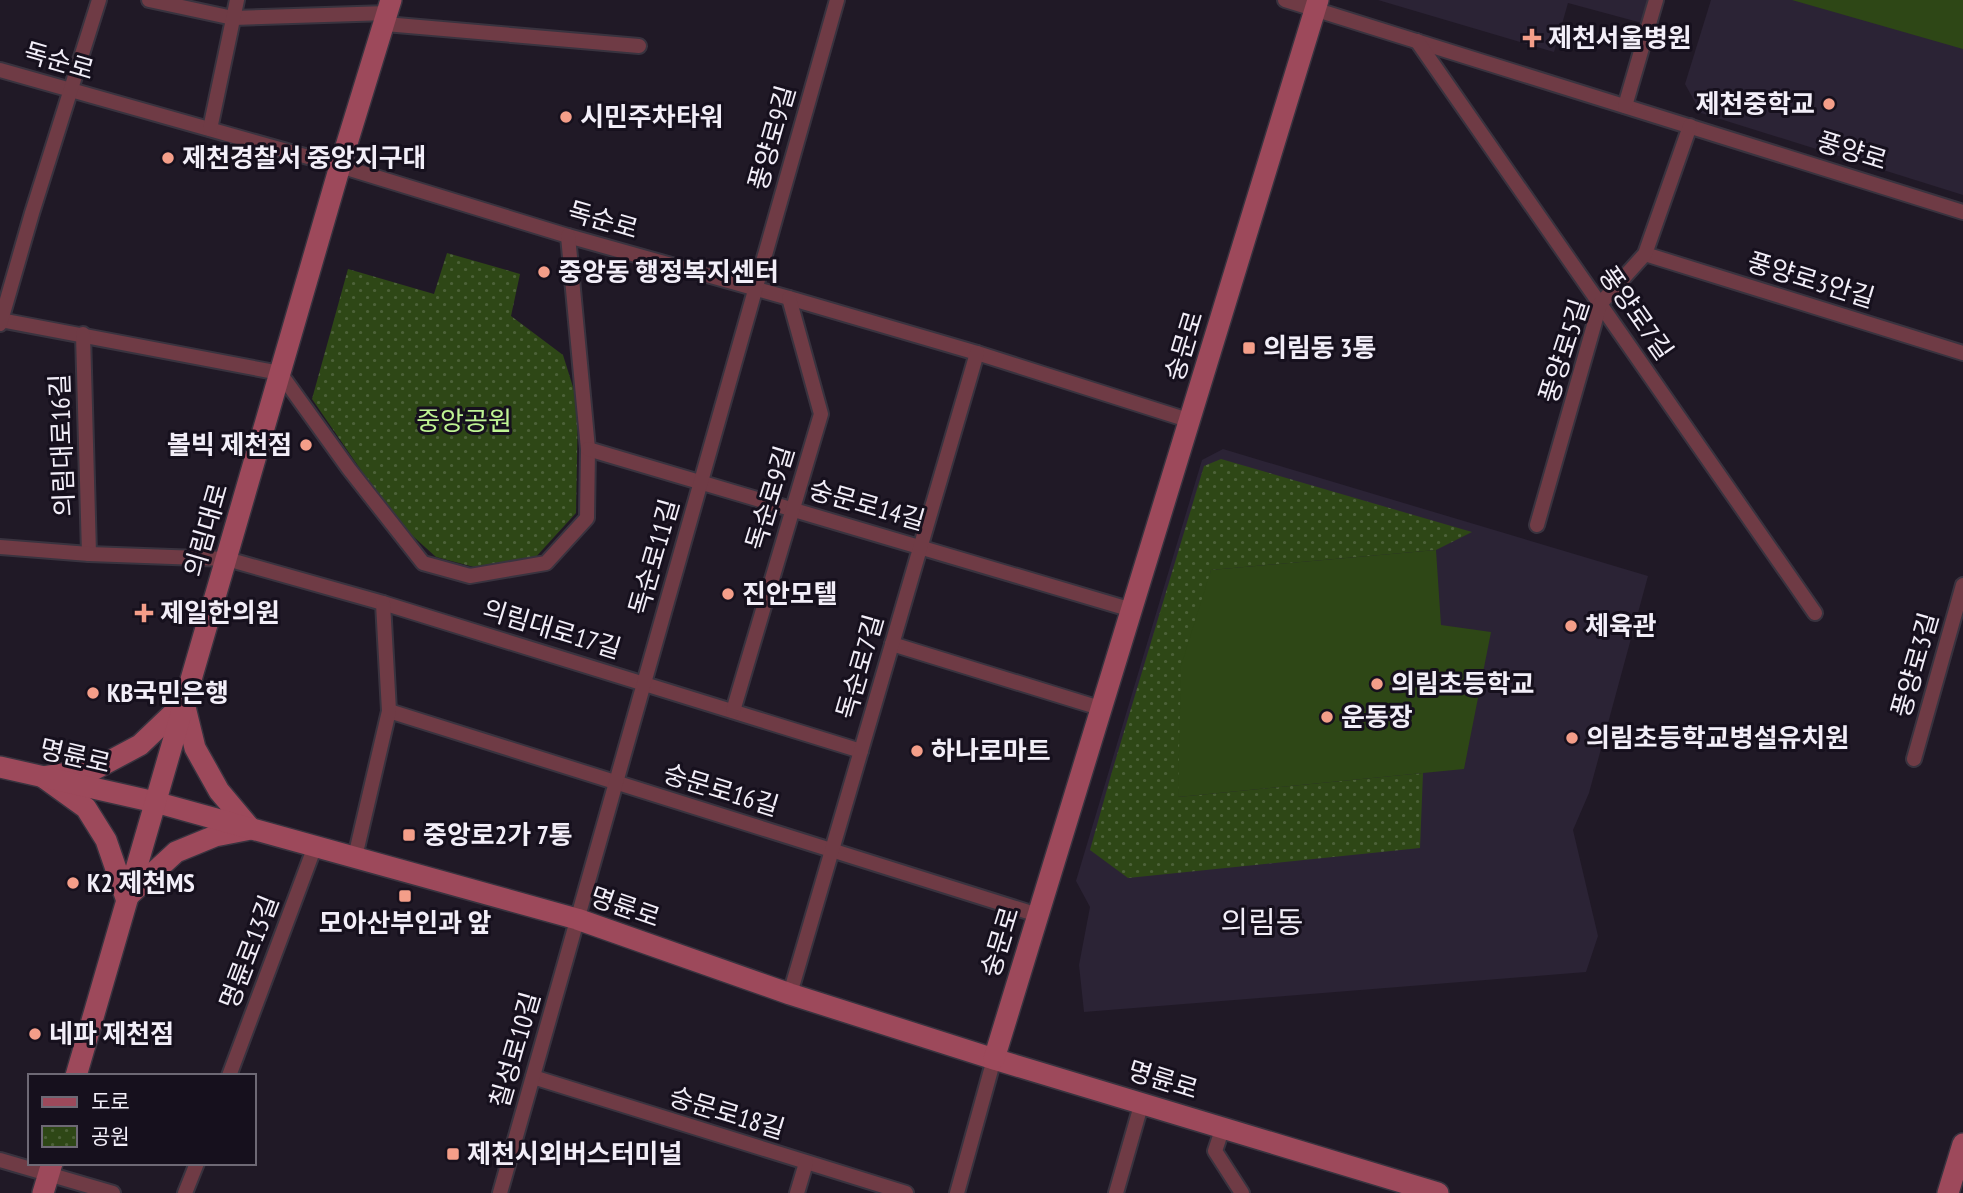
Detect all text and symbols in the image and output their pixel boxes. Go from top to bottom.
place label: 제천서울병원 [1548,21,1692,54]
marker: 제천서울병원 [1522,28,1542,48]
street label: 독순로 [20,35,98,86]
street label: 풍양로9길 [741,82,802,194]
place label: 제천중학교 [1695,87,1815,120]
marker: 제천중학교 [1821,96,1837,112]
place label: 시민주차타워 [580,100,724,133]
marker: 시민주차타워 [558,109,574,125]
street label: 풍양로 [1813,124,1891,177]
place label: 제천경찰서 중앙지구대 [182,141,427,174]
marker: 제천경찰서 중앙지구대 [160,150,176,166]
street label: 독순로 [564,194,642,245]
street label: 풍양로3안길 [1744,245,1879,314]
place label: 중앙동 행정복지센터 [558,255,779,288]
street label: 풍양로7길 [1592,259,1681,366]
marker: 중앙동 행정복지센터 [536,264,552,280]
street label: 풍양로5길 [1531,295,1596,407]
street label: 숭문로 [1157,307,1210,385]
place label: 의림동 3통 [1263,331,1376,364]
marker: 의림동 3통 [1241,340,1257,356]
street label: 의림대로16길 [43,373,80,517]
park label: 중앙공원 [416,404,512,437]
place label: 볼빅 제천점 [167,428,292,461]
marker: 볼빅 제천점 [298,437,314,453]
street label: 독순로9길 [738,442,801,554]
street label: 숭문로14길 [805,472,929,537]
street label: 의림대로 [176,479,235,580]
street label: 독순로11길 [621,495,686,619]
place label: 진안모텔 [742,577,838,610]
marker: 진안모텔 [720,586,736,602]
street label: 의림대로17길 [479,592,625,665]
place label: 제일한의원 [160,596,280,629]
marker: 제일한의원 [134,603,154,623]
place label: 체육관 [1585,609,1657,642]
street label: 풍양로3길 [1884,609,1945,721]
street label: 독순로7길 [829,611,890,723]
marker: 체육관 [1563,618,1579,634]
place label: 의림초등학교 [1391,667,1535,700]
place label: KB국민은행 [107,676,229,709]
marker: 의림초등학교 [1369,676,1385,692]
marker: KB국민은행 [85,685,101,701]
place label: 운동장 [1341,700,1413,733]
marker: 운동장 [1319,709,1335,725]
place label: 의림초등학교병설유치원 [1586,721,1849,754]
marker: 의림초등학교병설유치원 [1564,730,1580,746]
street label: 명륜로 [36,731,114,780]
place label: 하나로마트 [931,734,1051,767]
marker: 하나로마트 [909,743,925,759]
street label: 숭문로16길 [659,756,783,823]
place label: 중앙로2가 7통 [423,818,573,851]
marker: 중앙로2가 7통 [401,827,417,843]
place label: K2 제천MS [87,866,195,899]
marker: K2 제천MS [65,875,81,891]
street label: 명륜로 [586,879,664,934]
marker: 모아산부인과 앞 [397,888,413,904]
street label: 명륜로13길 [212,890,285,1013]
district label: 의림동 [1221,902,1303,941]
street label: 숭문로 [973,903,1026,981]
place label: 모아산부인과 앞 [319,906,491,939]
street label: 칠성로10길 [482,988,547,1112]
place label: 네파 제천점 [49,1017,174,1050]
marker: 네파 제천점 [27,1026,43,1042]
street label: 명륜로 [1124,1053,1202,1106]
legend [28,1074,256,1165]
street label: 숭문로18길 [665,1079,789,1146]
text: 도로 [91,1088,130,1115]
text: 공원 [91,1123,130,1150]
place label: 제천시외버스터미널 [467,1137,682,1170]
marker: 제천시외버스터미널 [445,1146,461,1162]

